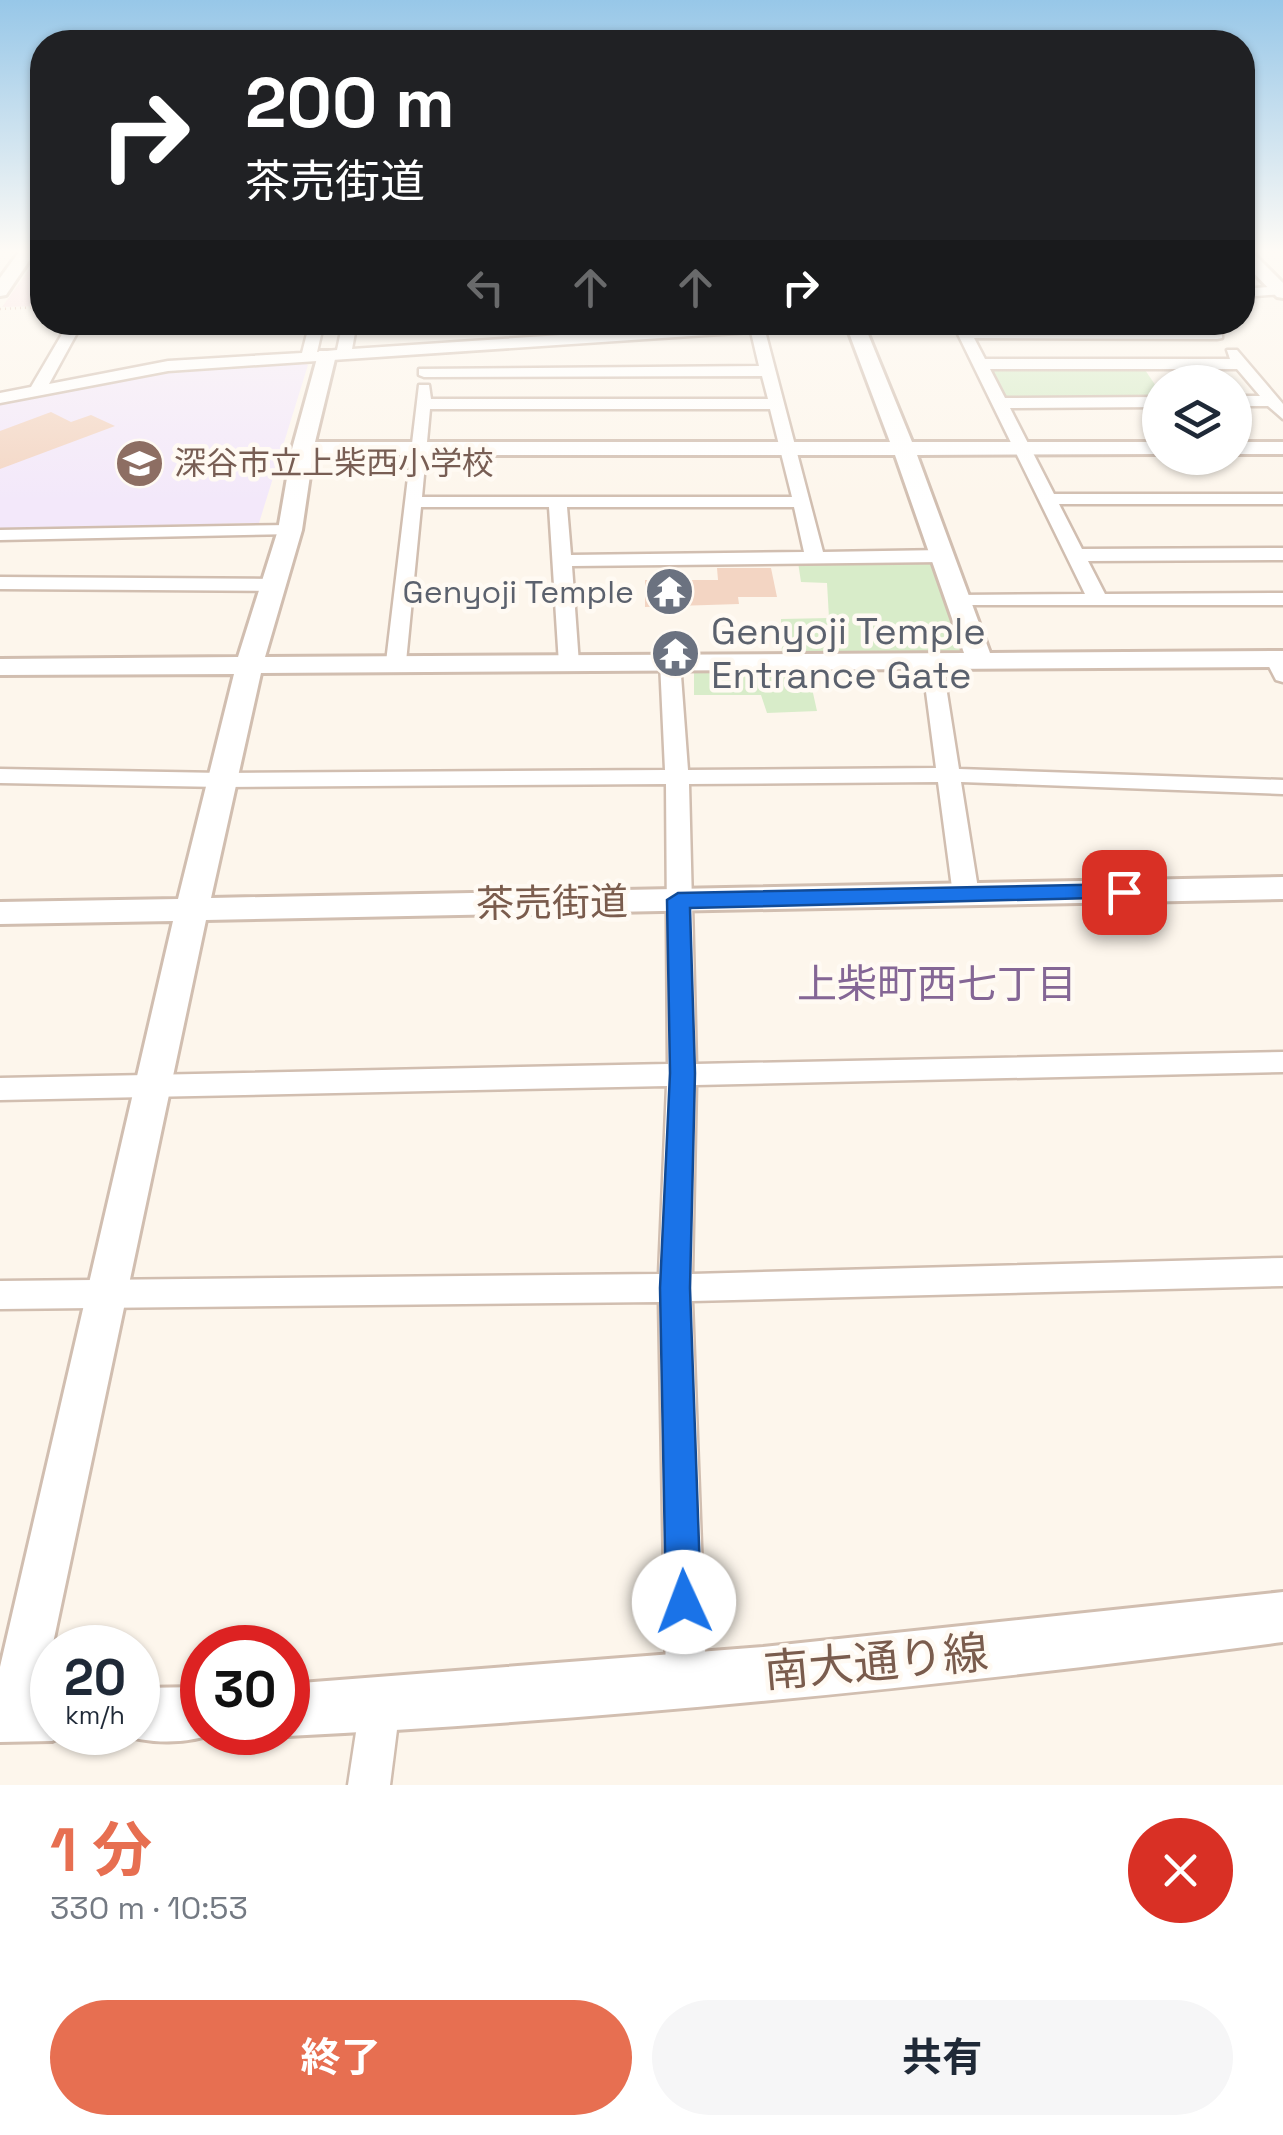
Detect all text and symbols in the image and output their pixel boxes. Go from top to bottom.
text: 200 m [245,58,455,147]
icon: right [80,70,210,200]
text: 茶売街道 [245,153,425,210]
icon: left [458,260,513,315]
icon: ahead [563,260,618,315]
icon: ahead [668,260,723,315]
icon: right [773,260,828,315]
map controls [1142,365,1252,475]
button: layers [1142,365,1252,475]
school or university icon: 深谷市立上柴西小学校 [113,437,165,489]
place label: 深谷市立上柴西小学校 [174,443,494,483]
temple icon: Genyoji Temple [643,566,695,618]
place label: Genyoji Temple [403,572,634,612]
place label: Genyoji Temple Entrance Gate [711,607,986,699]
temple icon: Genyoji Temple Entrance Gate [650,627,702,679]
pin [1082,850,1167,935]
icon: arrive [1097,865,1152,920]
street label: 茶売街道 [476,878,628,928]
district label: 上柴町西七丁目 [797,959,1077,1010]
position arrow [632,1550,736,1654]
street label: 南大通り線 [761,1624,991,1700]
speed limit sign: 30 [180,1625,310,1755]
text: 20 [64,1646,126,1710]
text: km/h [65,1699,125,1731]
text: 1 分 [50,1812,152,1889]
button: close [1128,1818,1233,1923]
text: 330 m · 10:53 [50,1888,248,1928]
button: 終了 [50,2000,632,2115]
button: 共有 [652,2000,1233,2115]

